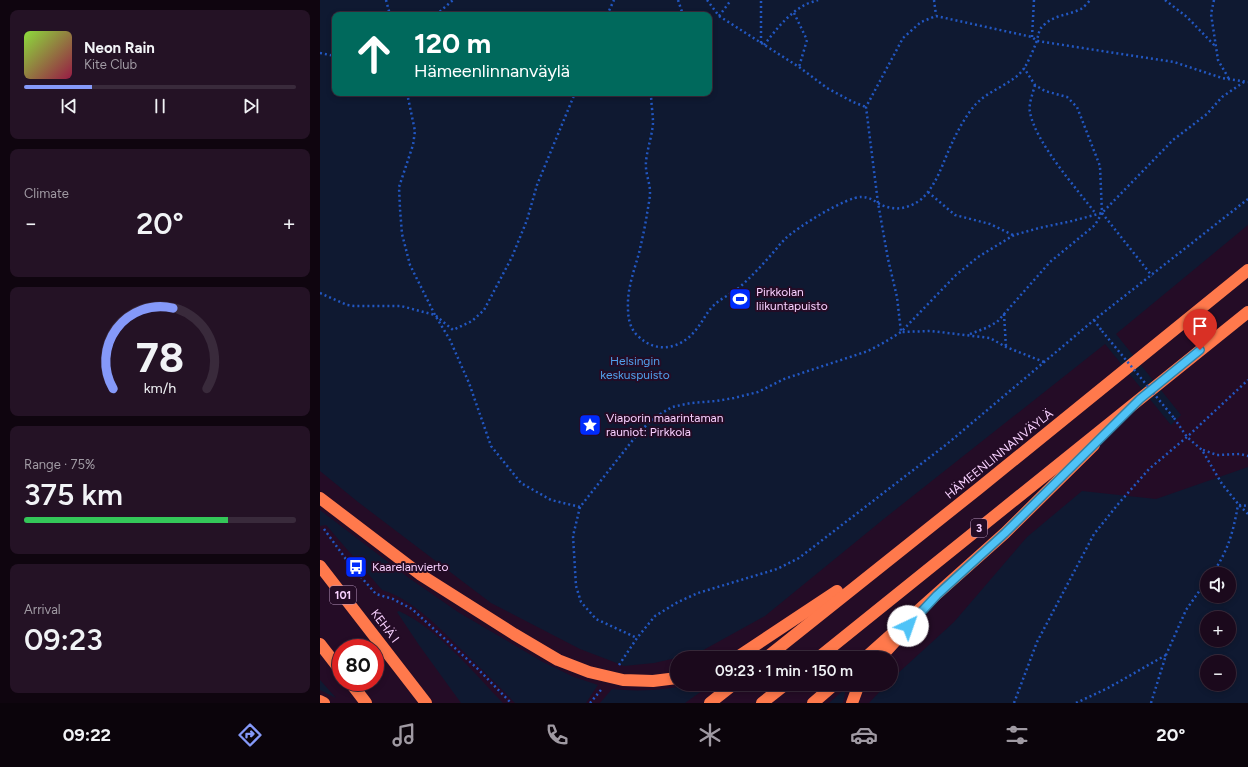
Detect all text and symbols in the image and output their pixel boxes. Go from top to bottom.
text: 120 m [414,26,491,60]
icon: ahead [348,28,400,80]
text: Neon Rain [84,39,155,57]
text: Kite Club [84,57,137,72]
text: Hämeenlinnanväylä [414,60,570,82]
icon: previous [58,95,80,117]
icon: pause [149,95,171,117]
icon: next [240,95,262,117]
text: Climate [24,186,69,201]
text: 20° [136,205,184,242]
text: − [24,210,38,237]
text: + [282,210,296,237]
place label: Pirkkolan liikuntapuisto [756,285,828,313]
sports icon: Pirkkolan liikuntapuisto [727,286,753,312]
pin [1183,309,1217,350]
icon: arrive [1189,315,1211,337]
text: 78 [136,332,184,382]
park label: Helsingin keskuspuisto [600,354,670,382]
text: km/h [144,379,176,397]
street label: HÄMEENLINNANVÄYLÄ [942,406,1056,502]
place label: Viaporin maarintaman rauniot: Pirkkola [606,411,724,439]
place icon: Viaporin maarintaman rauniot: Pirkkola [577,412,603,438]
text: Range · 75% [24,457,95,472]
text: 375 km [24,476,123,513]
road number: 3 [971,519,987,537]
bus stop icon: Kaarelanvierto [343,554,369,580]
place label: Kaarelanvierto [372,560,449,574]
map controls [1200,567,1236,691]
button: sound [1200,567,1236,603]
road number: 101 [330,586,356,604]
text: Arrival [24,602,61,617]
position arrow [887,605,929,647]
street label: KEHÄ I [368,607,402,645]
button: + [1200,611,1236,647]
text: 09:23 [24,621,103,658]
speed limit sign: 80 [332,639,384,691]
button: − [1200,655,1236,691]
text: 09:23 · 1 min · 150 m [715,662,853,680]
icon: directions [236,721,264,749]
icon: music [390,721,418,749]
icon: phone [543,721,571,749]
icon: climate [696,721,724,749]
icon: car [850,721,878,749]
icon: filters [1003,721,1031,749]
text: 09:22 [63,724,111,746]
text: 20° [1156,724,1185,746]

